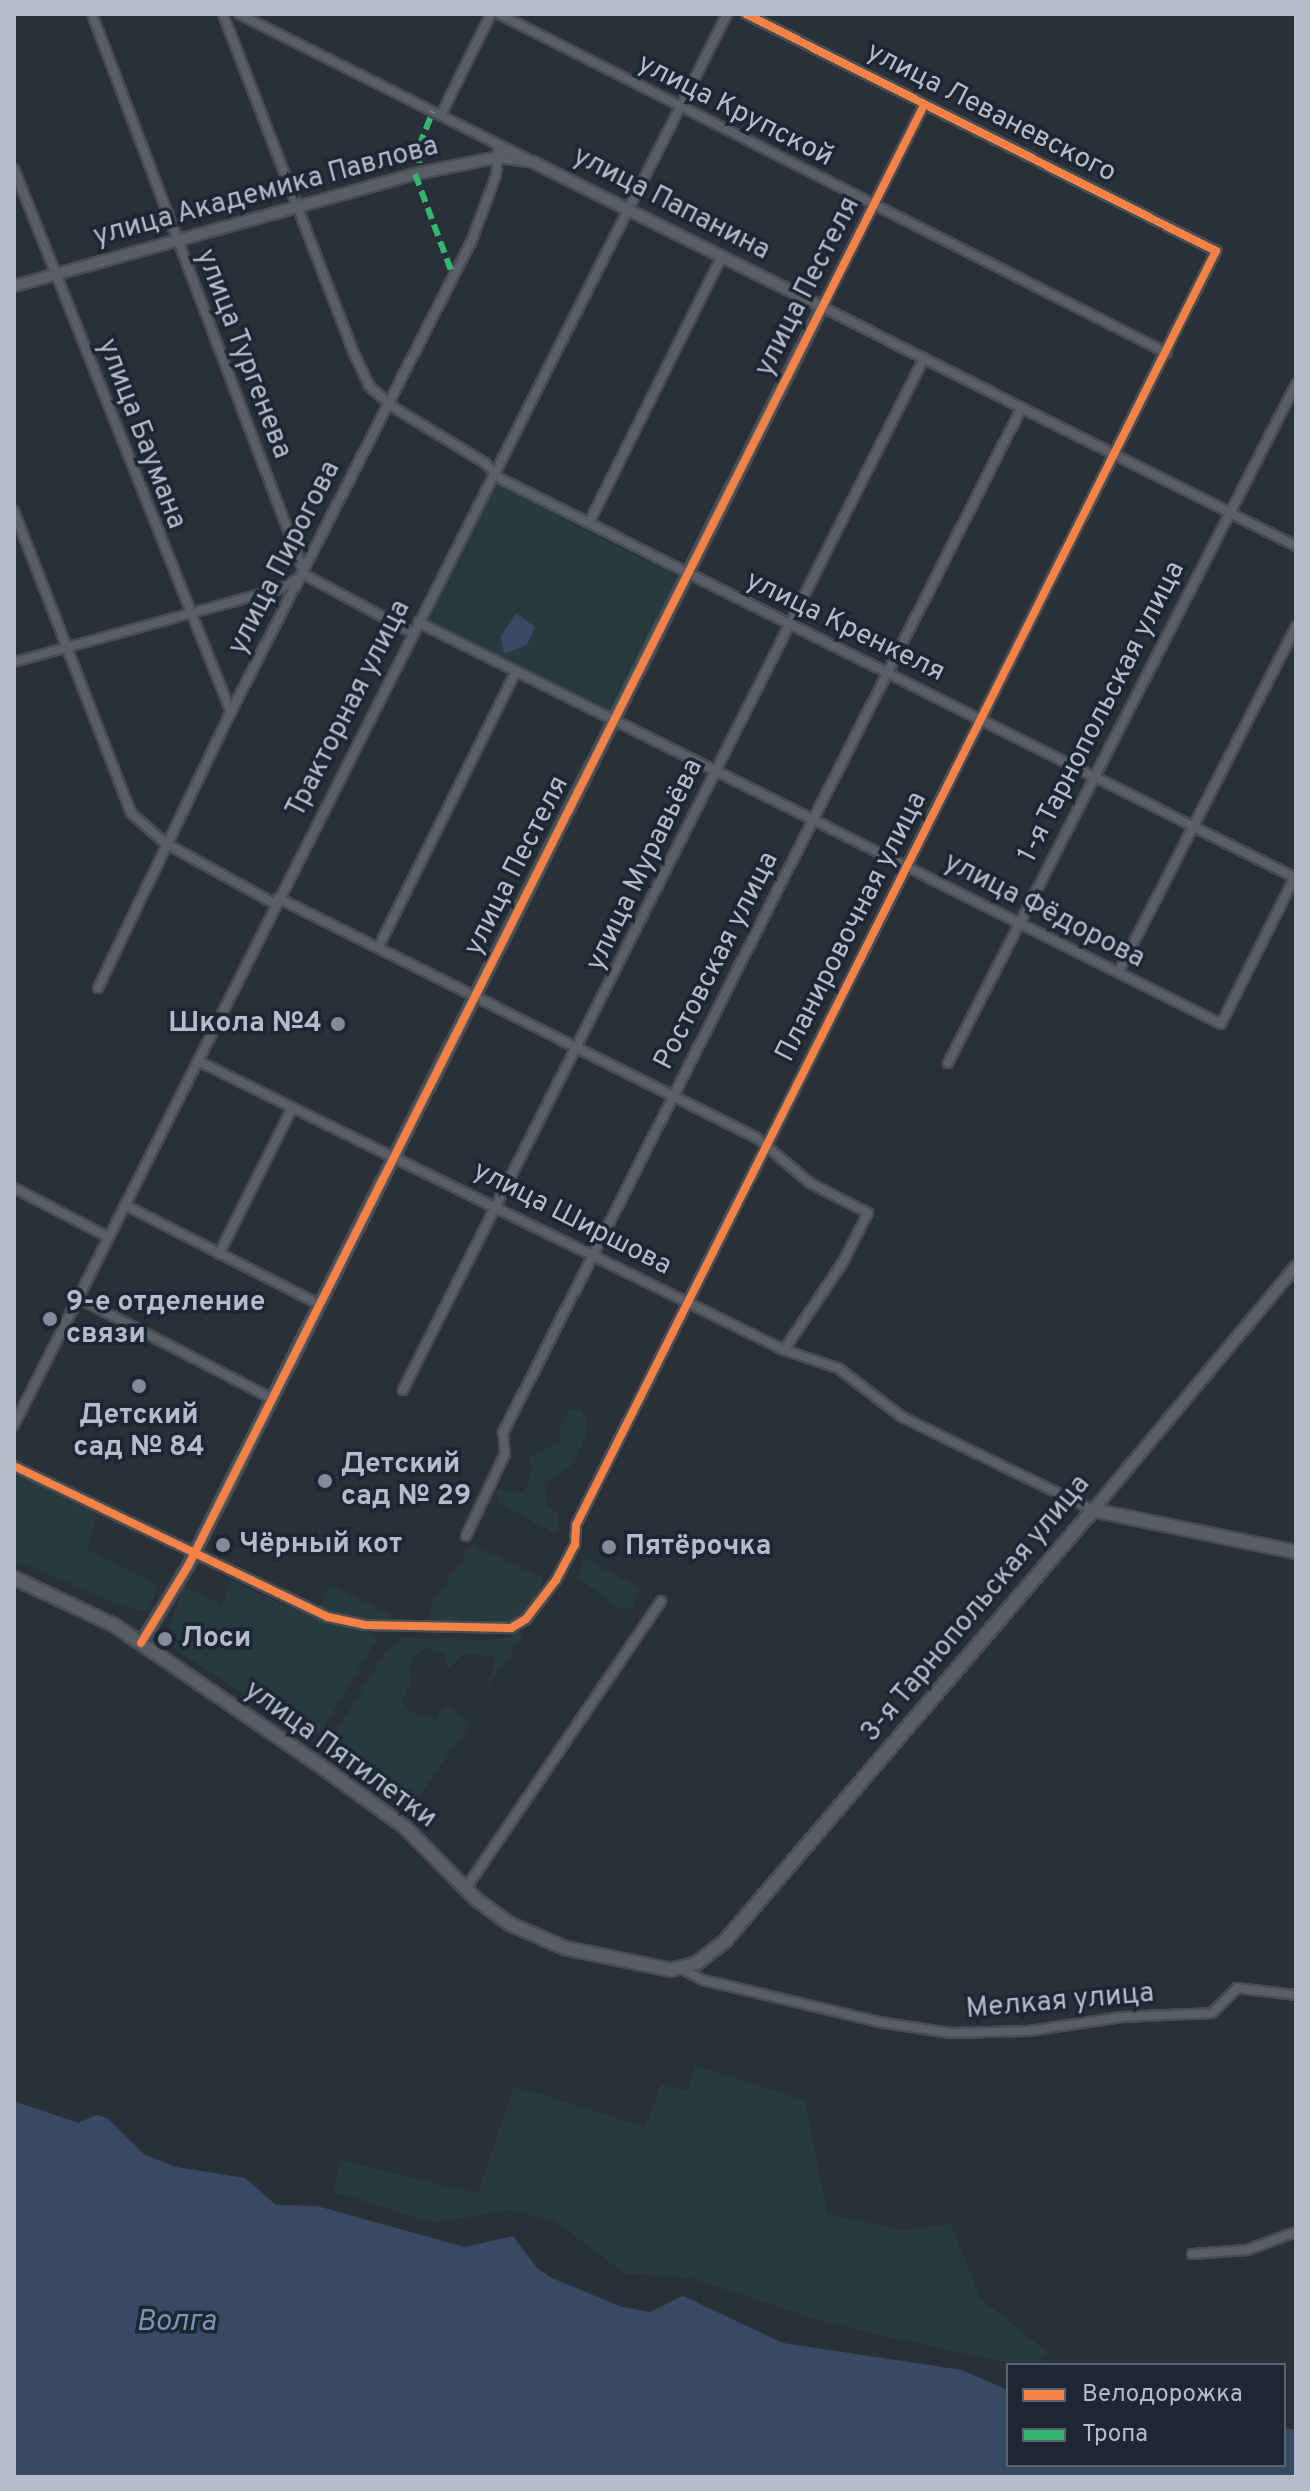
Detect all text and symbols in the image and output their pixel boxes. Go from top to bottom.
street label: улица Леваневского [861,35,1121,191]
street label: улица Крупской [632,47,838,175]
street label: улица Академика Павлова [89,130,443,254]
street label: улица Папанина [567,140,775,268]
street label: улица Пестеля [748,192,868,382]
street label: улица Тургенева [187,244,299,464]
street label: улица Баумана [89,334,193,534]
street label: улица Пирогова [222,455,348,661]
street label: 1-я Тарнопольская улица [1011,555,1193,869]
street label: улица Кренкеля [740,564,950,690]
street label: Тракторная улица [280,595,418,823]
street label: улица Муравьёва [579,753,711,977]
street label: улица Пестеля [457,771,577,961]
street label: Планировочная улица [769,786,935,1068]
street label: Ростовская улица [648,846,786,1076]
street label: улица Фёдорова [938,846,1150,976]
place label: Школа №4 [168,1007,322,1041]
marker: Школа №4 [329,1015,347,1033]
street label: улица Ширшова [467,1154,677,1284]
place label: 9-е отделение связи [66,1286,265,1352]
marker: 9-е отделение связи [41,1310,59,1328]
marker: Детский сад № 84 [130,1377,148,1395]
place label: Детский сад № 84 [73,1399,205,1465]
place label: Детский сад № 29 [341,1448,471,1514]
street label: 3-я Тарнопольская улица [854,1468,1098,1750]
marker: Детский сад № 29 [316,1472,334,1490]
place label: Чёрный кот [239,1528,402,1562]
place label: Пятёрочка [625,1530,771,1564]
marker: Чёрный кот [214,1536,232,1554]
marker: Пятёрочка [600,1538,618,1556]
place label: Лоси [181,1622,251,1656]
marker: Лоси [156,1630,174,1648]
street label: улица Пятилетки [237,1674,443,1836]
street label: Мелкая улица [965,1977,1155,2027]
water label: Волга [136,2305,216,2341]
legend [1006,2363,1286,2467]
text: Велодорожка [1082,2380,1243,2410]
text: Тропа [1082,2420,1148,2450]

